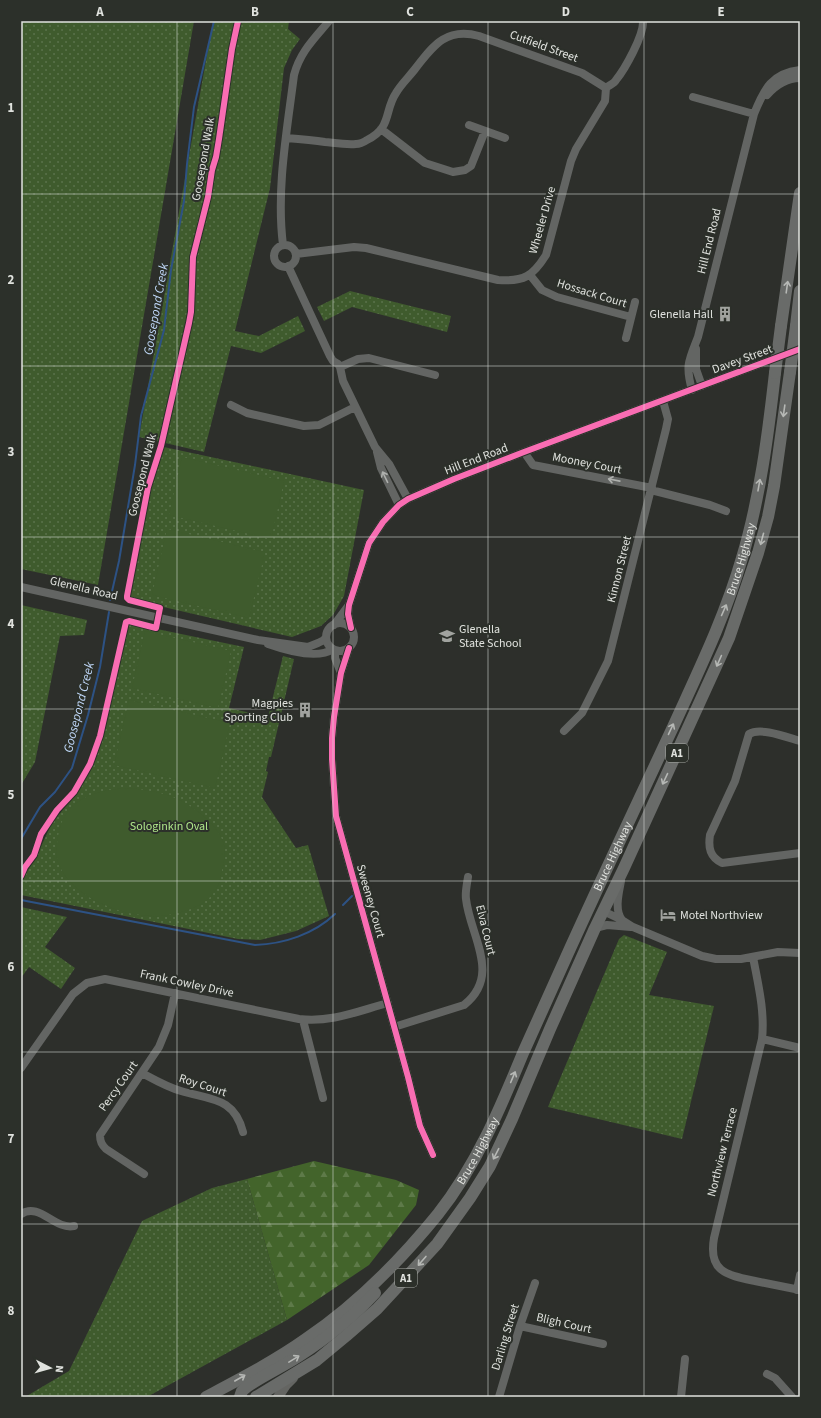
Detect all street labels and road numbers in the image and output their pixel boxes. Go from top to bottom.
street label: Cutfield Street [507,26,580,67]
street label: Goosepond Walk [188,116,219,202]
street label: Wheeler Drive [525,184,560,256]
street label: Hill End Road [693,207,726,276]
street label: Hossack Court [555,275,629,312]
street label: Davey Street [710,341,775,378]
street label: Goosepond Walk [124,432,161,518]
street label: Hill End Road [442,440,511,479]
street label: Mooney Court [551,448,623,479]
street label: Bruce Highway [722,521,760,598]
street label: Kinnon Street [603,534,636,604]
street label: Glenella Road [48,572,120,605]
road number: A1 [666,744,688,762]
street label: Bruce Highway [589,818,637,894]
street label: Sweeney Court [352,862,389,940]
street label: Elva Court [471,903,500,957]
street label: Frank Cowley Drive [138,965,235,1002]
street label: Percy Court [95,1058,142,1115]
street label: Roy Court [177,1070,229,1101]
street label: Northview Terrace [703,1106,742,1199]
street label: Bruce Highway [453,1114,504,1188]
road number: A1 [395,1269,417,1287]
street label: Darling Street [487,1302,524,1372]
street label: Bligh Court [535,1309,593,1338]

